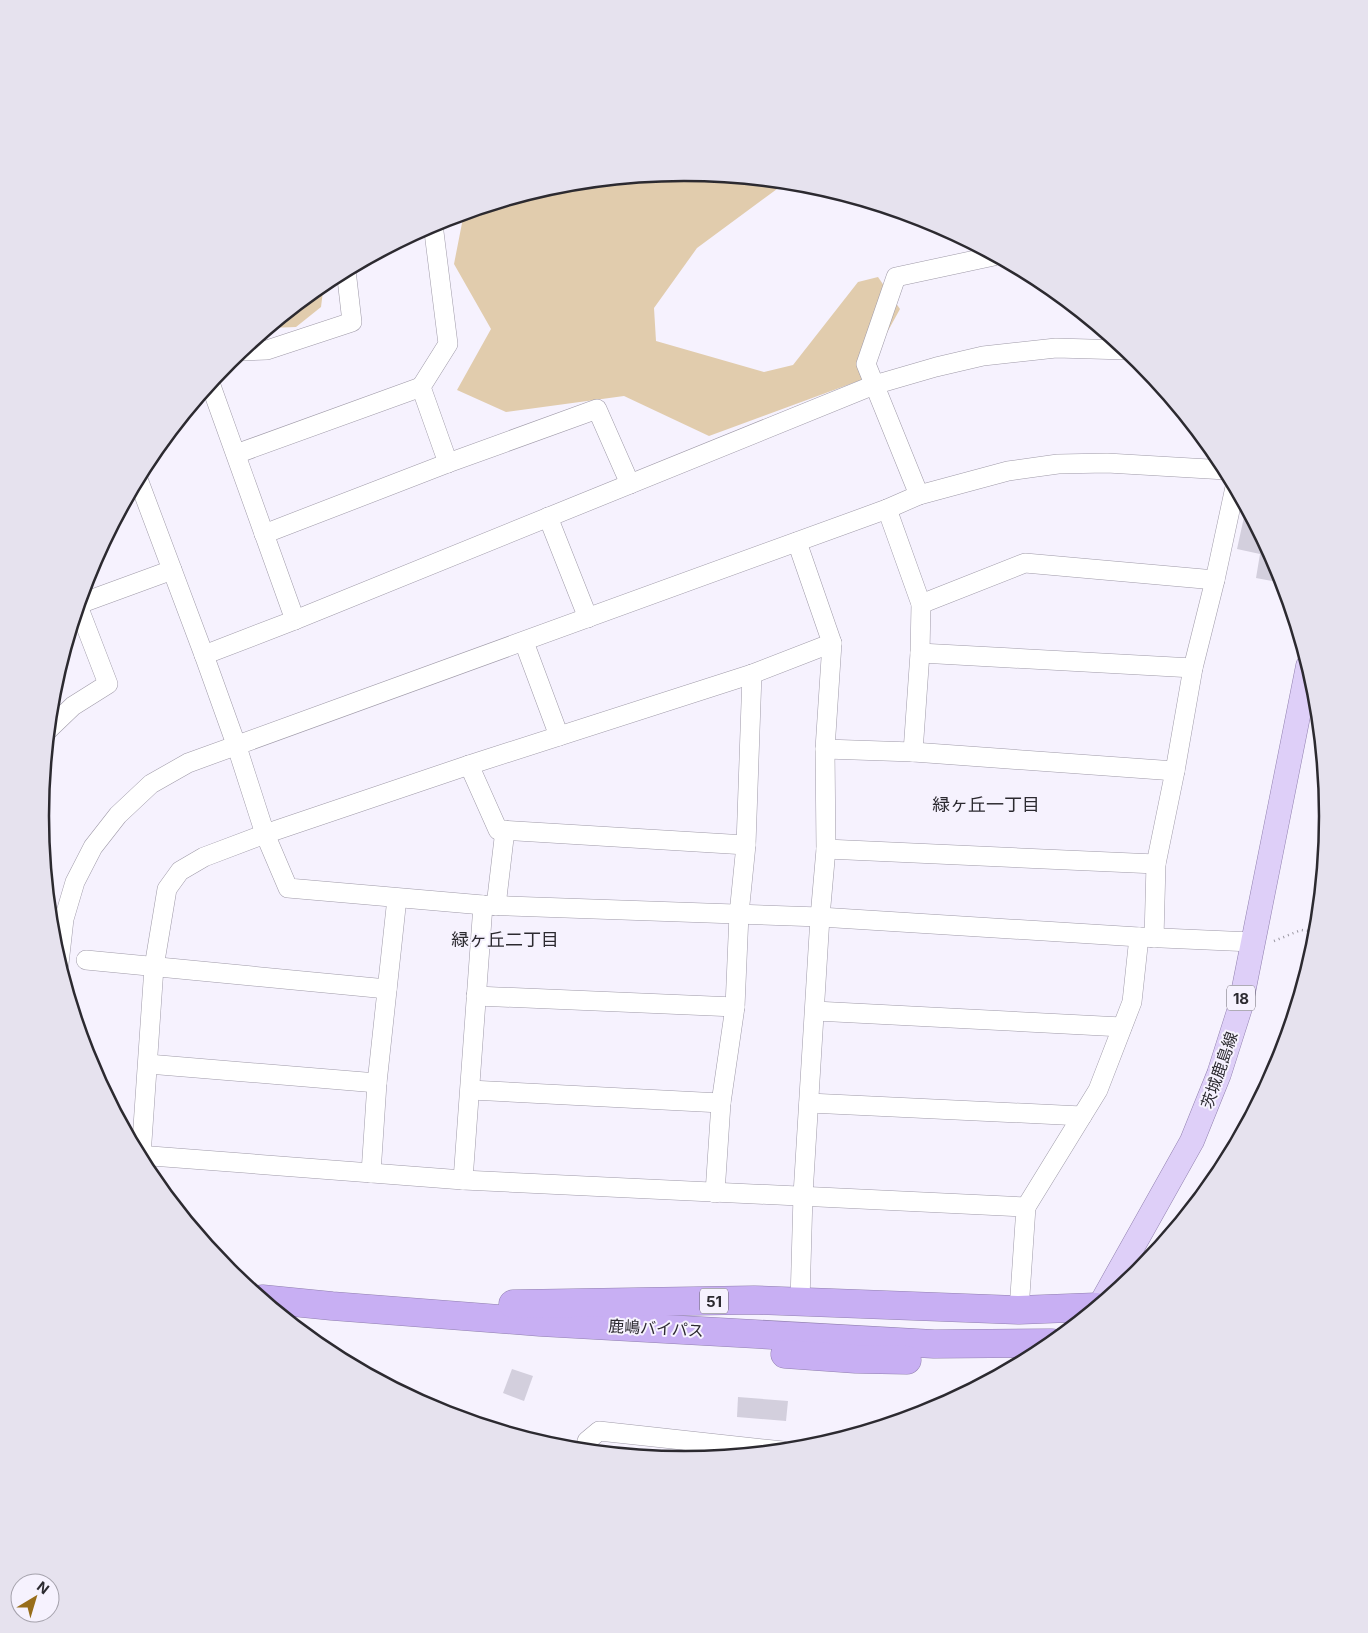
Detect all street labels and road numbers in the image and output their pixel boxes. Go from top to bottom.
road number: 18 [1227,986,1255,1010]
street label: 茨城鹿島線 [1197,1029,1241,1111]
road number: 51 [700,1288,728,1314]
street label: 鹿嶋バイパス [608,1316,704,1340]

